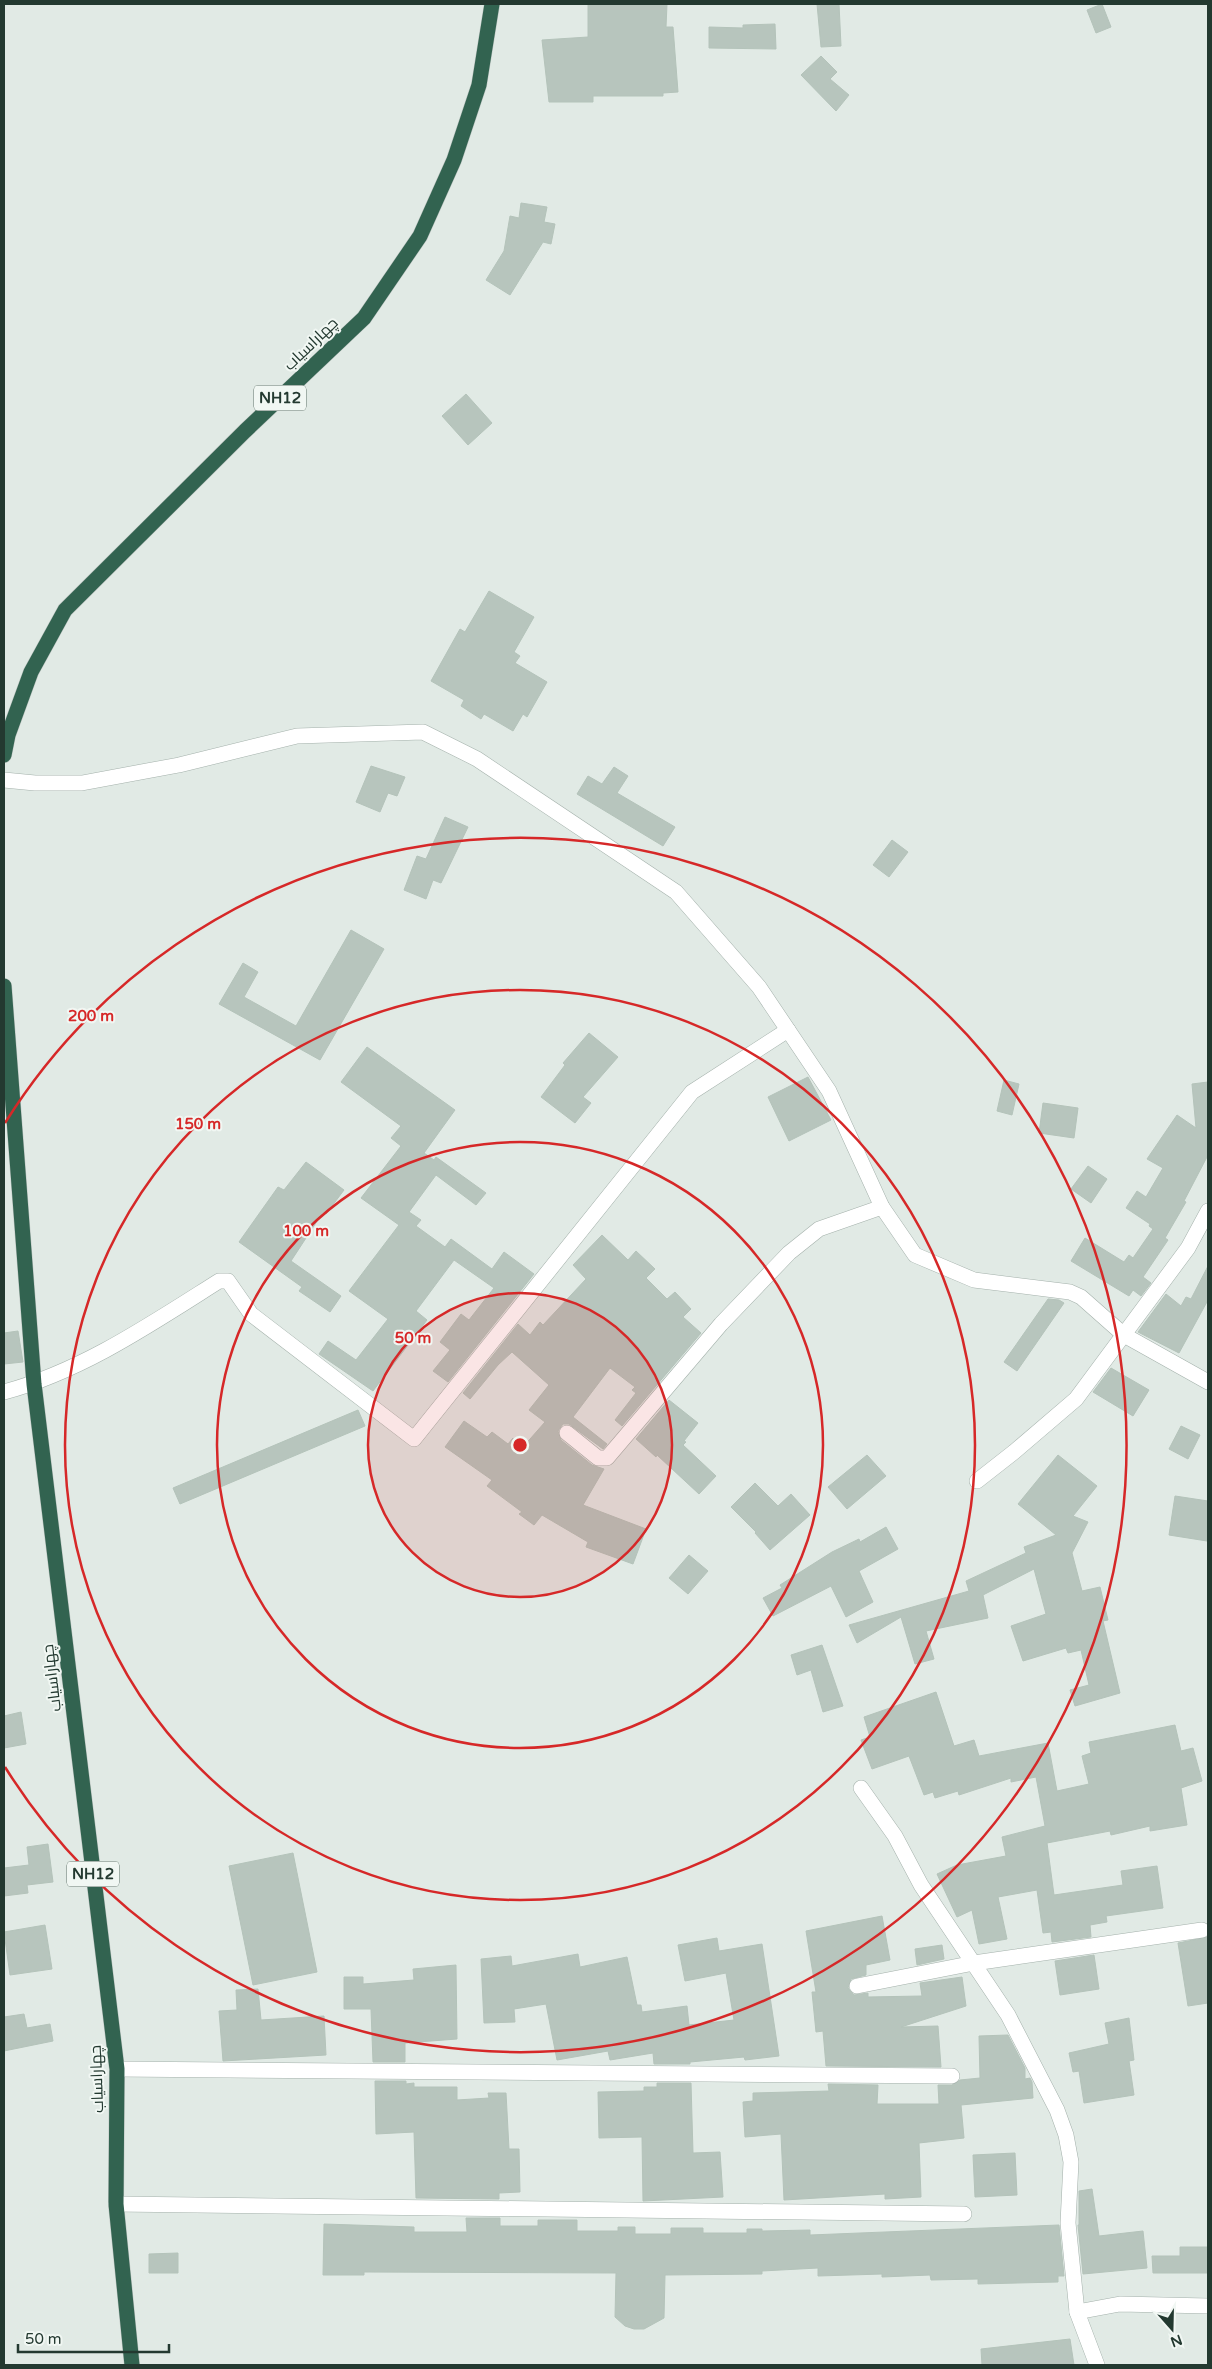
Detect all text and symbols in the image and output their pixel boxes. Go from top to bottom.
street label: چهاراسیاب [280,313,343,376]
road number: NH12 [254,386,306,410]
text: 200 m [68,1007,114,1025]
text: 150 m [175,1115,221,1133]
text: 100 m [283,1222,329,1240]
text: 50 m [395,1329,431,1347]
centre of rings [511,1436,529,1454]
street label: چهاراسیاب [38,1643,67,1713]
road number: NH12 [67,1862,119,1886]
street label: چهاراسیاب [86,2045,109,2113]
north arrow [1147,2304,1197,2354]
scale bar [18,2322,169,2354]
text: 50 m [25,2330,62,2348]
text: N [1168,2331,1184,2351]

